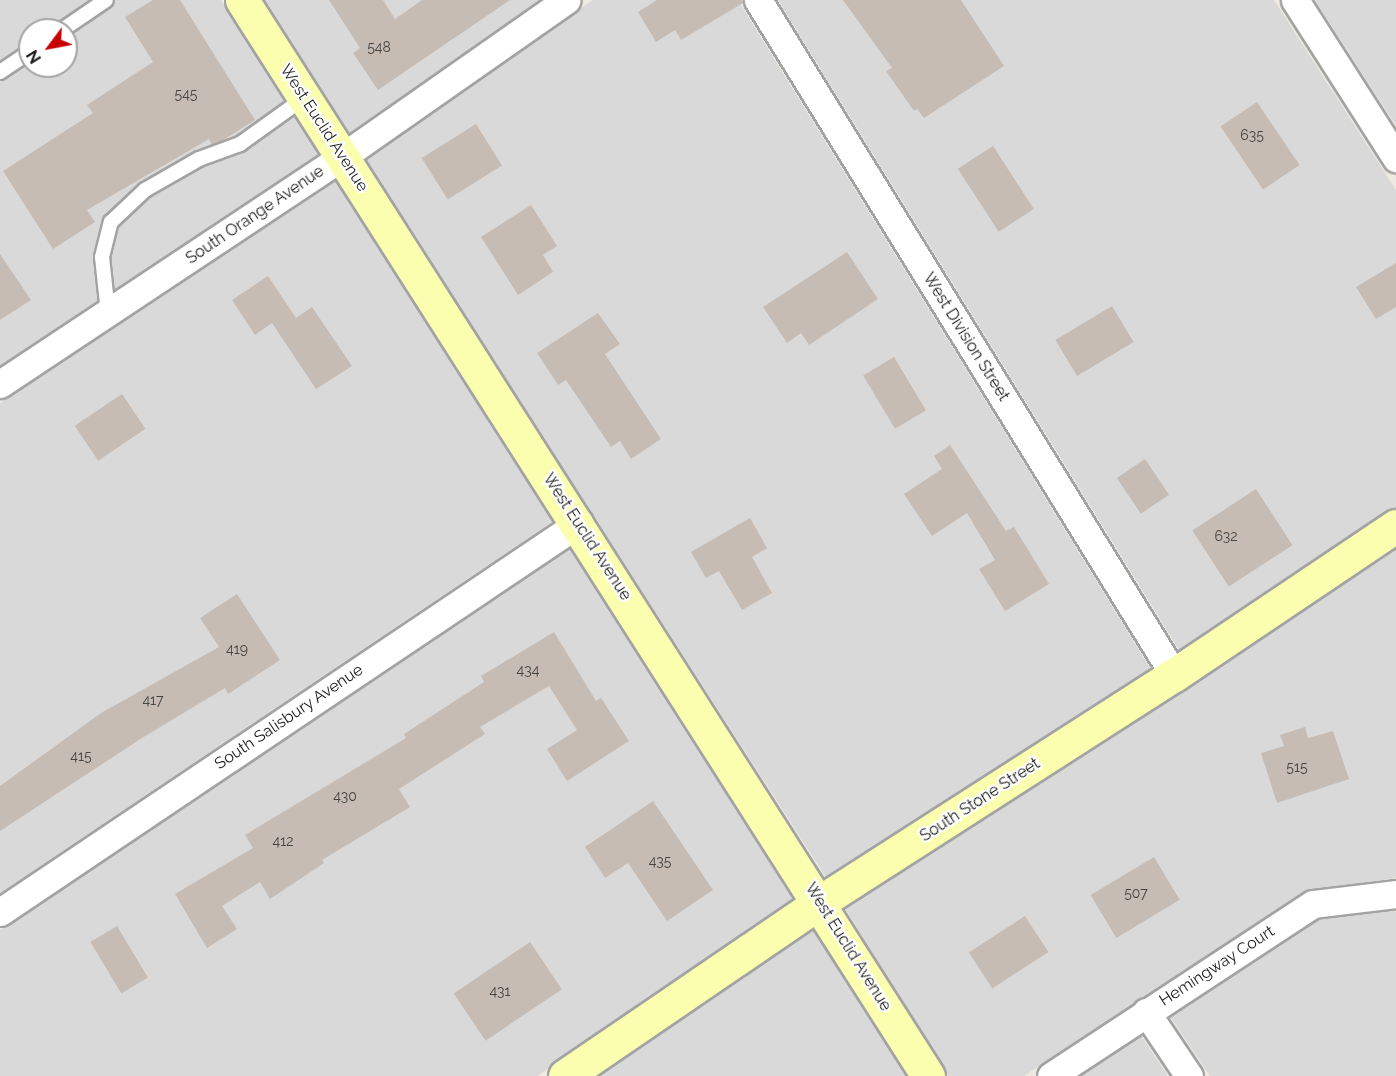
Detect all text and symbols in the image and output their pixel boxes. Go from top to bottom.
north arrow [18,18,78,78]
house number: 548 [367,39,391,55]
text: N [23,47,45,67]
street label: West Euclid Avenue [276,61,372,195]
house number: 545 [175,86,197,102]
house number: 635 [1240,127,1264,143]
street label: South Orange Avenue [182,162,328,268]
street label: West Division Street [919,269,1013,405]
street label: West Euclid Avenue [539,470,635,604]
house number: 632 [1214,528,1238,544]
house number: 419 [226,641,248,657]
street label: South Salisbury Avenue [211,660,367,774]
house number: 434 [517,662,539,678]
house number: 417 [142,692,164,708]
house number: 415 [70,748,92,764]
street label: South Stone Street [916,754,1044,846]
house number: 515 [1286,759,1308,775]
house number: 430 [333,788,357,804]
house number: 412 [273,833,293,849]
house number: 435 [649,853,671,869]
street label: West Euclid Avenue [801,879,895,1015]
house number: 507 [1124,885,1148,901]
street label: Hemingway Court [1156,922,1278,1010]
house number: 431 [489,983,511,999]

